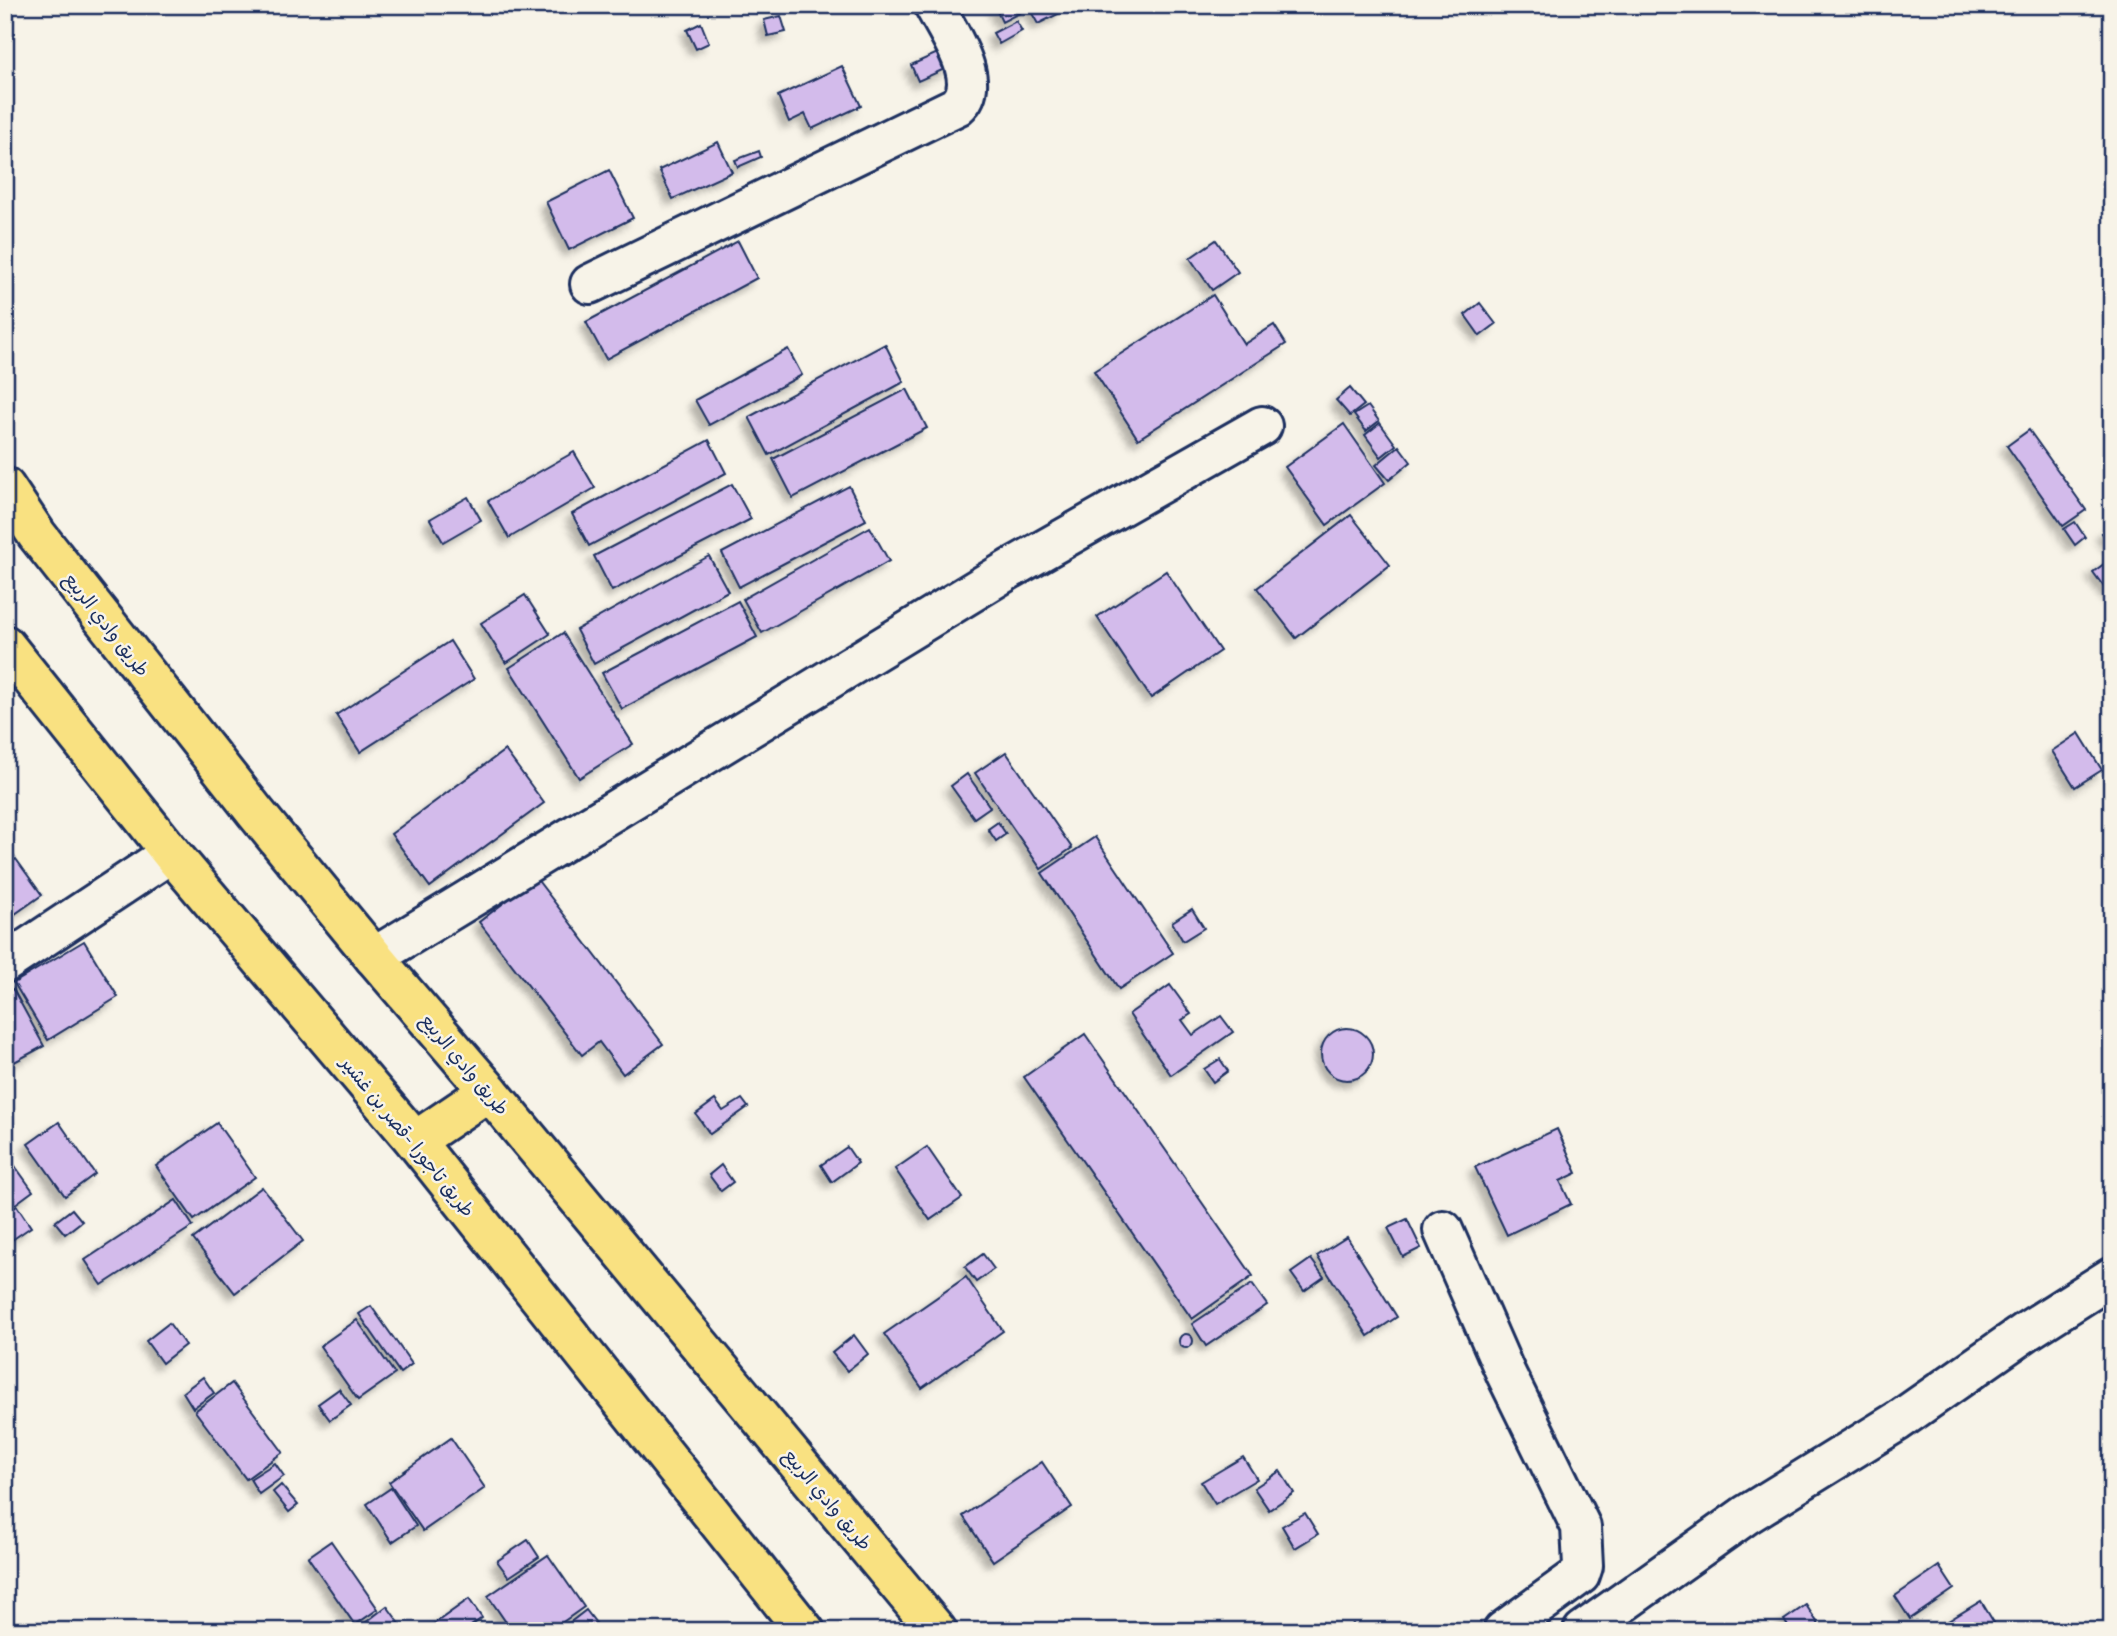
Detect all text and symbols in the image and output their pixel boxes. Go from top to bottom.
street label: طريق وادي الربيع [56,567,155,683]
street label: طريق وادي الربيع [413,1008,515,1122]
street label: طريق تاجورا -قصر بن غشير [334,1049,480,1222]
street label: طريق وادي الربيع [776,1443,878,1557]

